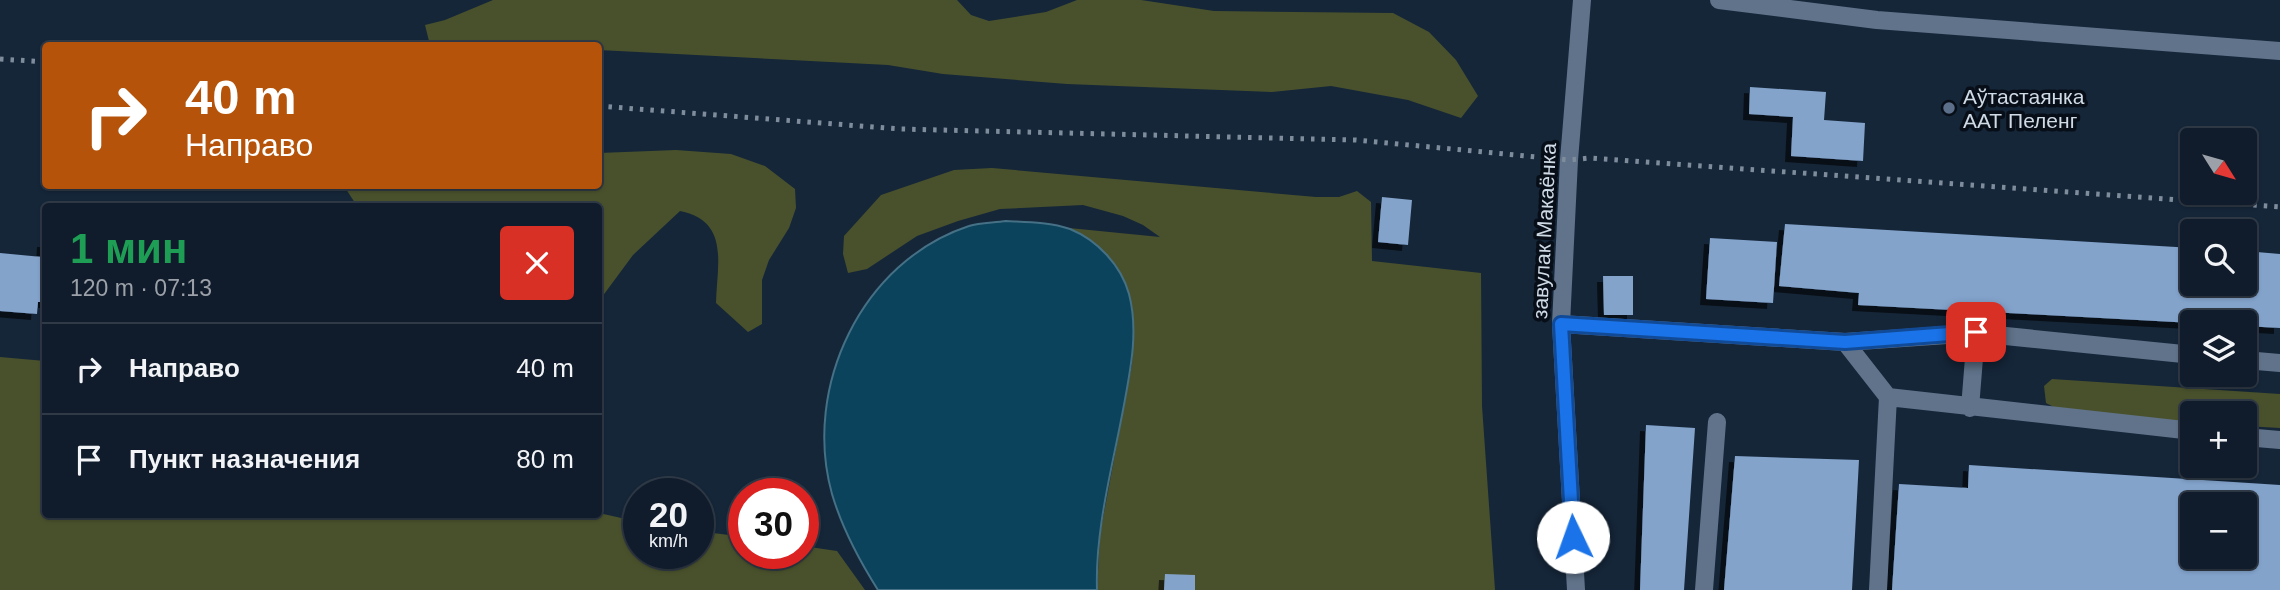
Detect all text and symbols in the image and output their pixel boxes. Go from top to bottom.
icon: right [70,70,161,161]
text: 40 m [185,70,297,124]
place label: Аўтастаянка ААТ Пеленг [1963,85,2085,132]
marker: Аўтастаянка ААТ Пеленг [1941,100,1957,116]
text: Направо [185,127,313,163]
north arrow [2180,128,2258,205]
map controls [2180,128,2257,569]
street label: завулак Макаёнка [1528,142,1560,320]
button: search [2180,219,2257,296]
text: 1 мин [70,225,187,272]
button: close [500,226,574,300]
text: 120 m · 07:13 [70,275,212,301]
pin [1946,302,2006,362]
button: layers [2180,310,2257,387]
icon: arrive [1957,313,1995,351]
icon: right [70,350,108,388]
text: Направо [129,353,240,383]
text: 40 m [516,353,574,383]
button: + [2180,401,2257,478]
icon: arrive [70,441,108,479]
text: Пункт назначения [129,444,360,474]
text: 80 m [516,444,574,474]
speed limit sign: 30 [728,478,819,569]
button: − [2180,492,2257,569]
text: 20 [649,495,688,534]
position arrow [1536,500,1610,574]
text: km/h [649,531,688,551]

